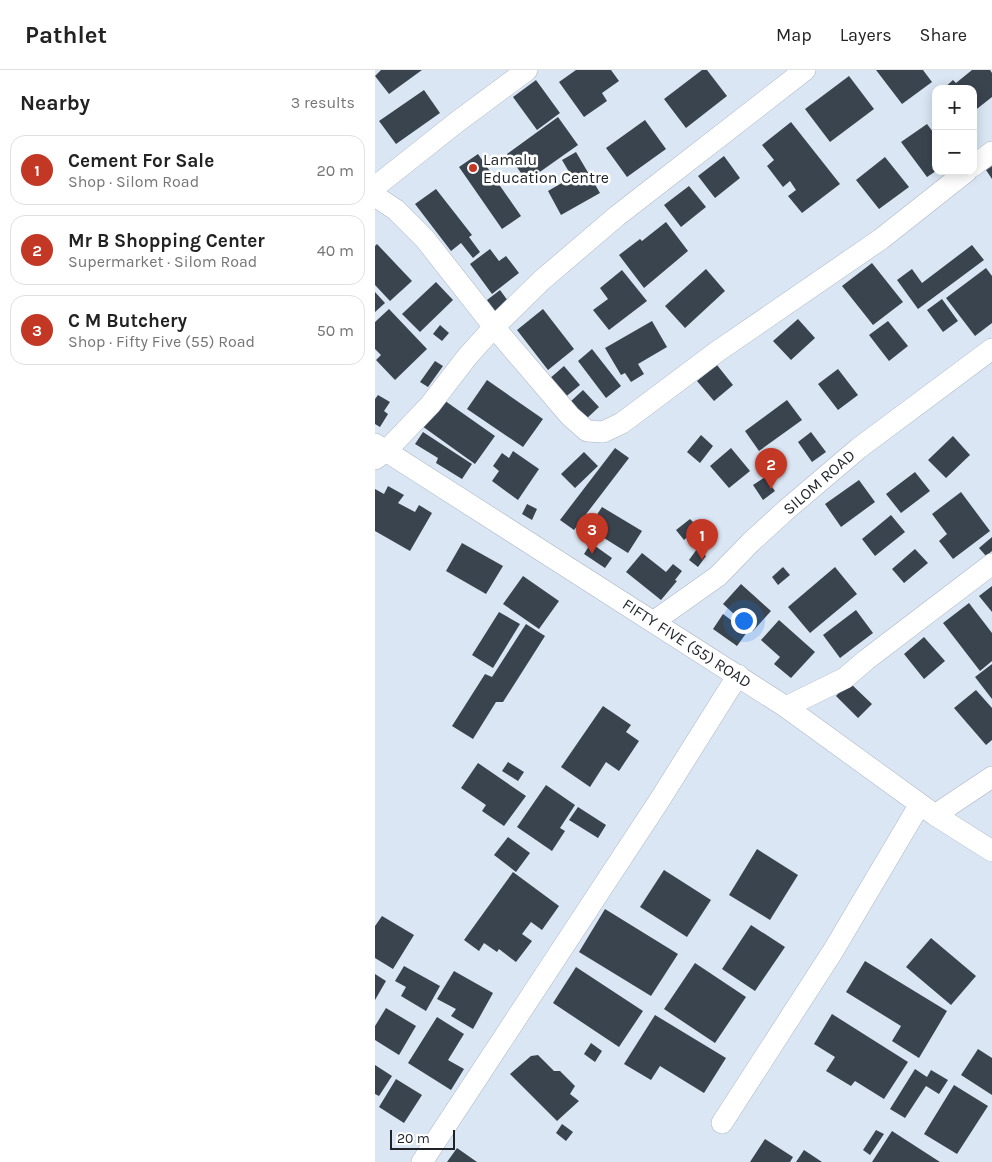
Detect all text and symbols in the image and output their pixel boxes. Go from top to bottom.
text: Pathlet [25,21,107,49]
text: Map [776,24,812,46]
text: Layers [840,24,892,46]
text: Share [920,24,967,46]
map controls [932,85,977,175]
button: + [932,85,977,130]
text: Nearby [20,91,90,115]
text: 3 results [291,93,355,112]
button: − [932,130,977,175]
text: Cement For Sale [68,150,214,172]
place label: Lamalu Education Centre [483,150,609,187]
text: 1 [34,161,40,180]
text: 20 m [316,161,354,180]
marker: Lamalu Education Centre [467,162,479,174]
text: Shop · Silom Road [68,172,199,191]
text: Mr B Shopping Center [68,230,265,252]
text: 2 [32,241,42,260]
text: 40 m [317,241,354,260]
text: Supermarket · Silom Road [68,252,257,271]
text: C M Butchery [68,310,187,332]
text: 3 [32,321,42,340]
text: 50 m [317,321,354,340]
text: Shop · Fifty Five (55) Road [68,332,255,351]
street label: SILOM ROAD [779,446,859,518]
pin: 2 [755,448,787,489]
pin: 3 [576,513,608,554]
pin: 1 [686,519,718,560]
street label: FIFTY FIVE (55) ROAD [619,594,755,692]
your location [731,608,757,634]
scale bar [390,1127,455,1150]
text: 20 m [397,1130,430,1147]

